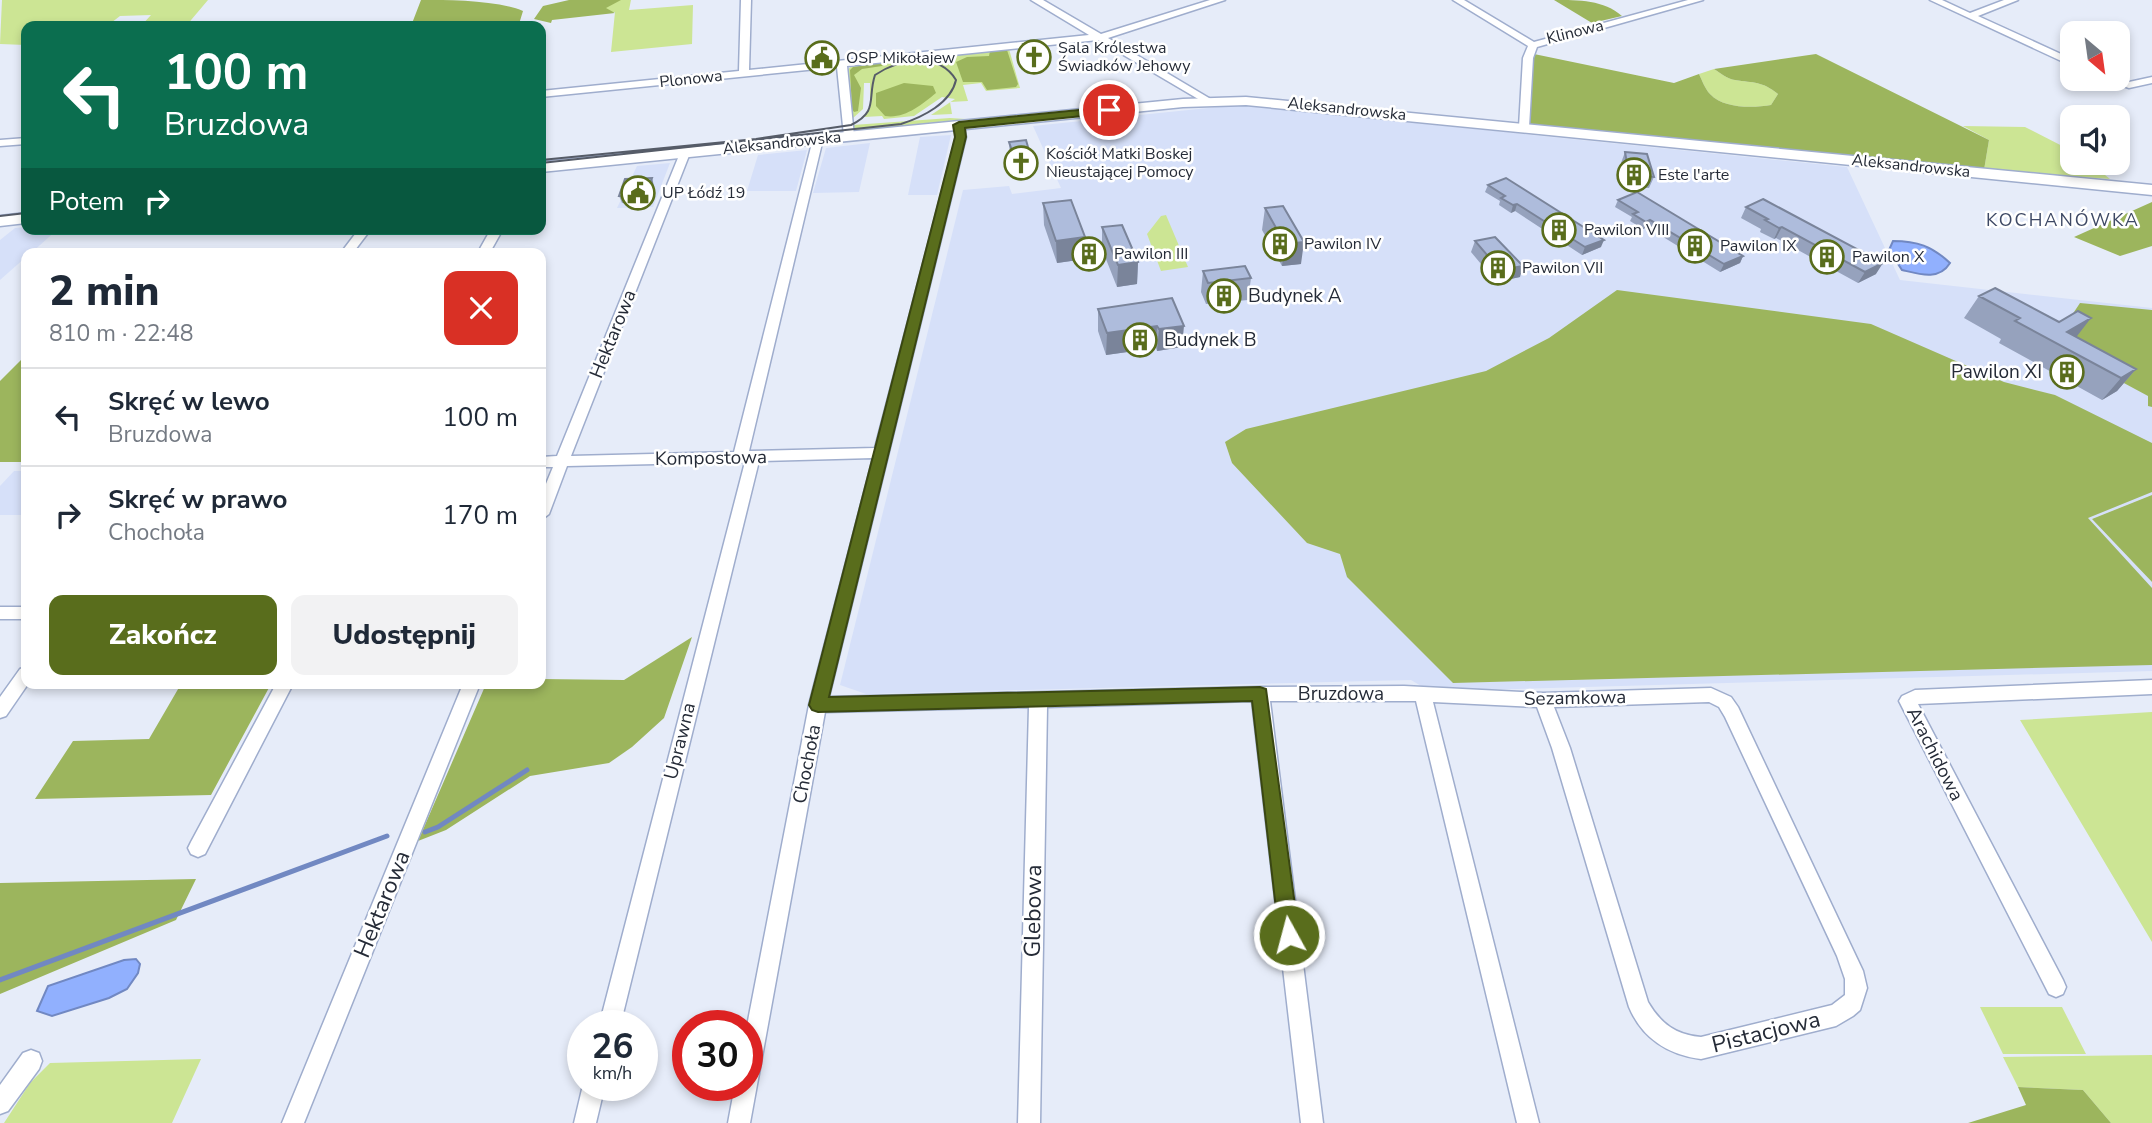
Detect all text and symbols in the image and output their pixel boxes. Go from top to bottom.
street label: Klinowa [1544,14,1606,50]
north arrow [2060,21,2130,91]
map controls [2060,21,2130,175]
place label: Sala Królestwa Świadków Jehowy [1058,37,1191,77]
church icon: Sala Królestwa Świadków Jehowy [1015,38,1053,76]
text: 100 m [164,39,308,106]
public building icon: OSP Mikołajew [803,39,841,77]
place label: OSP Mikołajew [846,47,956,69]
icon: left [49,49,140,140]
street label: Plonowa [658,65,724,93]
pin [1079,80,1139,140]
icon: arrive [1090,91,1128,129]
street label: Aleksandrowska [1287,92,1407,126]
text: Bruzdowa [164,103,309,146]
button: sound [2060,105,2130,175]
street label: Aleksandrowska [722,126,842,160]
place label: Kościół Matki Boskej Nieustającej Pomocy [1046,143,1194,183]
church icon: Kościół Matki Boskej Nieustającej Pomocy [1002,144,1040,182]
street label: Aleksandrowska [1851,149,1971,183]
building icon: Este l'arte [1615,156,1653,194]
place label: Este l'arte [1658,164,1729,186]
public building icon: UP Łódź 19 [619,174,657,212]
icon: right [138,182,176,220]
place label: UP Łódź 19 [662,182,745,204]
text: Potem [49,184,124,219]
district label: KOCHANÓWKA [1986,208,2140,232]
building icon: Pawilon VIII [1540,211,1578,249]
place label: Pawilon VIII [1584,219,1669,241]
building icon: Pawilon IV [1261,225,1299,263]
building icon: Pawilon IX [1676,227,1714,265]
place label: Pawilon IV [1304,233,1382,255]
building icon: Pawilon III [1070,235,1108,273]
place label: Pawilon IX [1720,235,1797,257]
building icon: Pawilon X [1808,238,1846,276]
place label: Pawilon III [1114,243,1188,265]
place label: Pawilon X [1852,246,1925,268]
building icon: Pawilon VII [1479,249,1517,287]
place label: Pawilon VII [1522,257,1603,279]
text: 2 min [49,263,159,320]
button: close [444,271,518,345]
building icon: Budynek A [1205,277,1243,315]
place label: Budynek A [1248,283,1342,309]
street label: Hektarowa [583,286,643,382]
text: 810 m · 22:48 [49,318,194,349]
building icon: Budynek B [1121,321,1159,359]
place label: Budynek B [1164,327,1256,353]
building icon: Pawilon XI [2048,353,2086,391]
place label: Pawilon XI [1951,359,2042,385]
text: Skręć w lewo [108,384,270,419]
icon: left [49,398,87,436]
text: 100 m [442,400,518,435]
text: Bruzdowa [108,419,212,450]
street label: Kompostowa [655,444,767,472]
text: Skręć w prawo [108,482,288,517]
icon: right [49,496,87,534]
text: 170 m [442,498,518,533]
text: Chochoła [108,517,205,548]
button: Zakończ [49,595,277,675]
button: Udostępnij [291,595,518,675]
street label: Bruzdowa [1298,681,1384,707]
street label: Sezamkowa [1524,684,1626,712]
street label: Uprawna [658,700,702,782]
street label: Arachidowa [1900,703,1970,805]
street label: Chochoła [787,722,827,806]
street label: Hektarowa [346,846,418,962]
street label: Glebowa [1017,864,1049,958]
position arrow [1252,898,1326,972]
street label: Pistacjowa [1708,1004,1824,1060]
speed limit sign: 30 [672,1010,763,1101]
text: 26 [591,1023,634,1070]
text: km/h [593,1061,632,1085]

